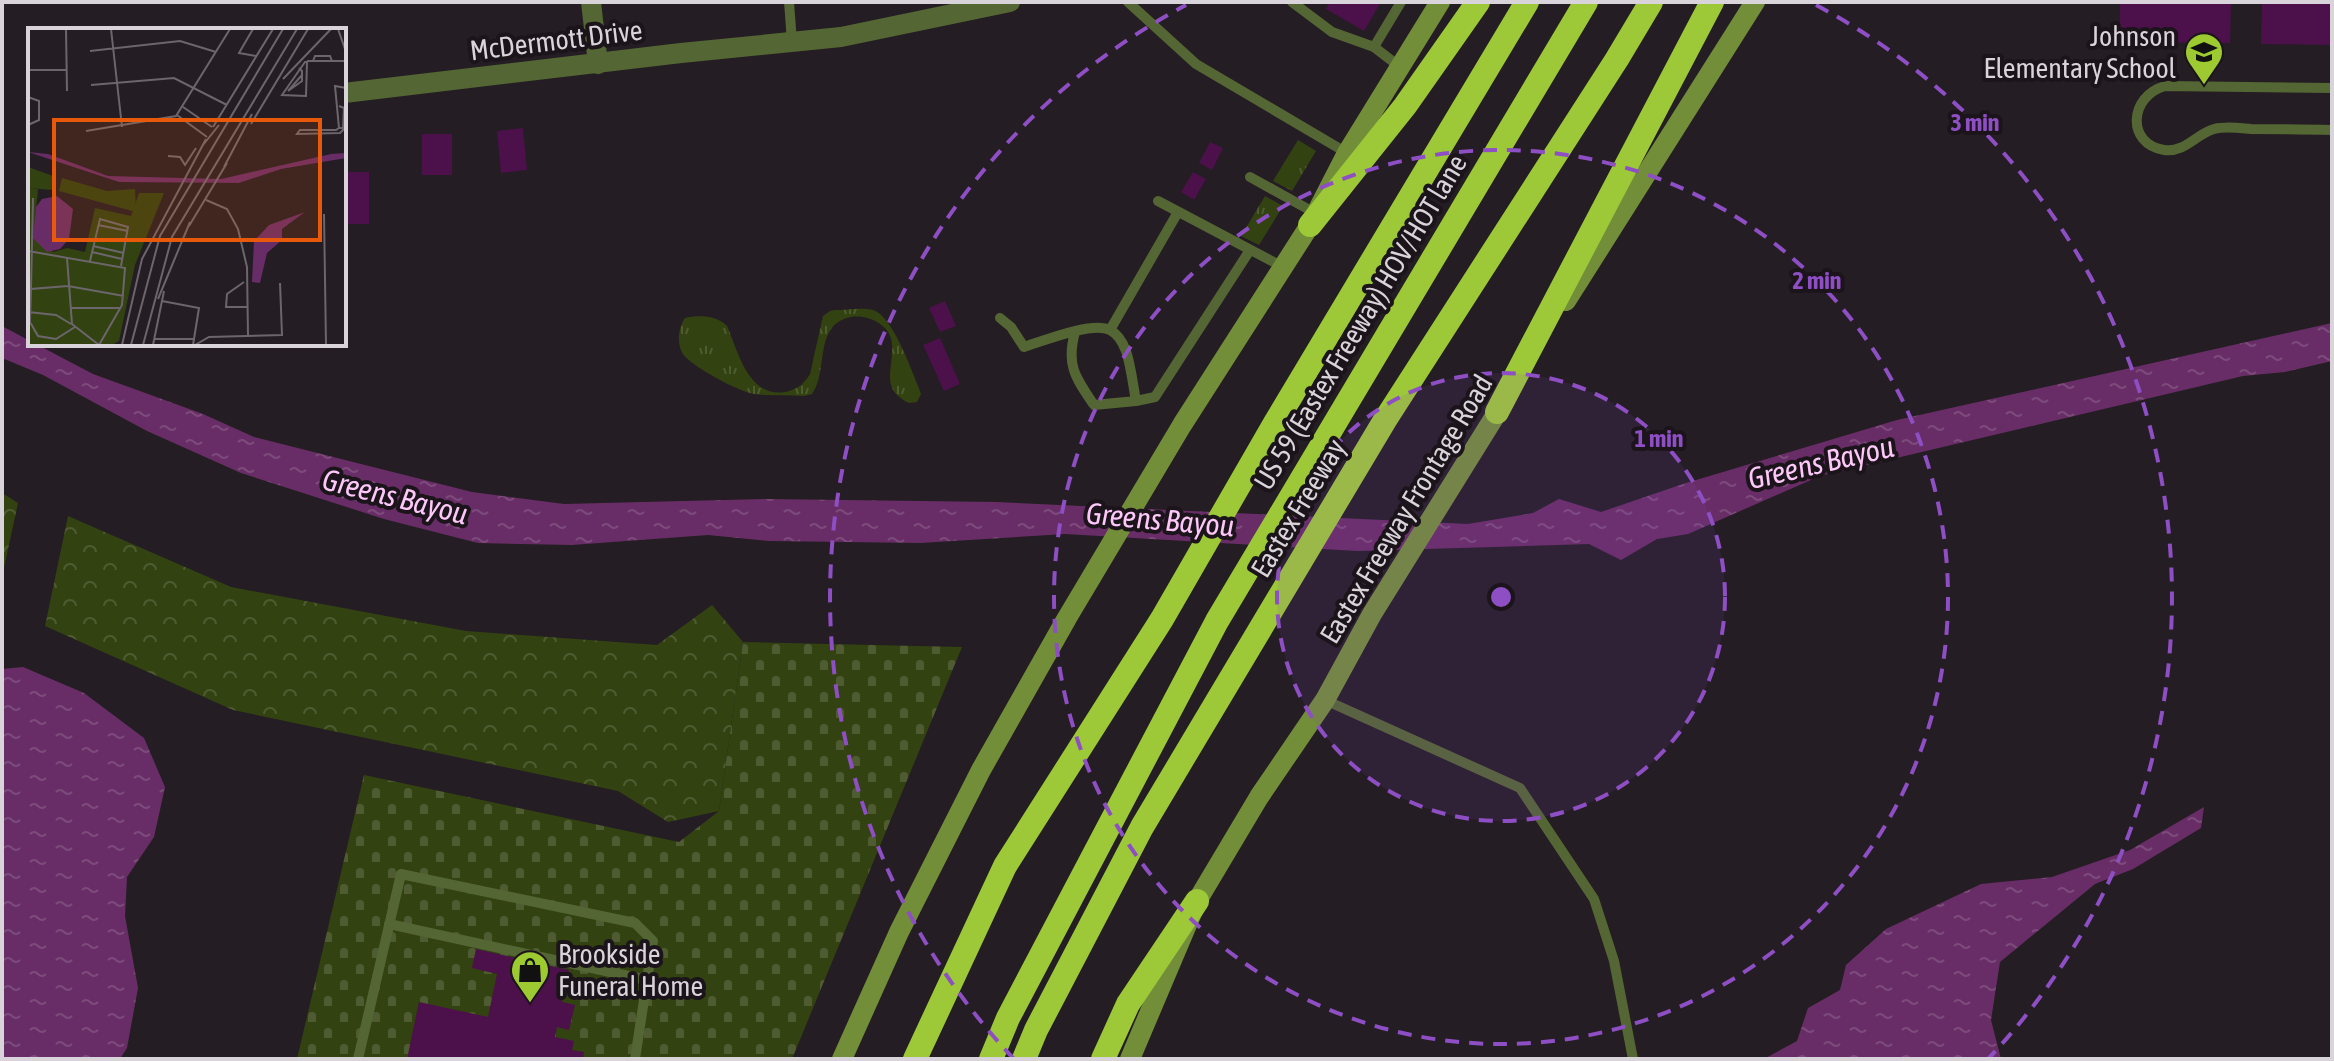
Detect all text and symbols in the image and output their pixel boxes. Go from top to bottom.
street label: McDermott Drive [468,14,644,66]
place label: Johnson Elementary School [1984,20,2177,84]
inset map [28,28,346,346]
school or university icon: Johnson Elementary School [2183,31,2225,86]
text: 3 min [1950,109,2000,136]
street label: US 59 (Eastex Freeway) HOV/HOT lane [1247,149,1473,495]
text: 2 min [1792,267,1842,294]
street label: Eastex Freeway Frontage Road [1313,369,1499,649]
text: 1 min [1634,425,1684,452]
water label: Greens Bayou [1745,429,1897,495]
street label: Eastex Freeway [1244,433,1352,583]
water label: Greens Bayou [319,462,471,530]
water label: Greens Bayou [1085,496,1236,542]
centre of rings [1487,583,1515,611]
place label: Brookside Funeral Home [558,938,703,1002]
shop icon: Brookside Funeral Home [509,949,551,1004]

